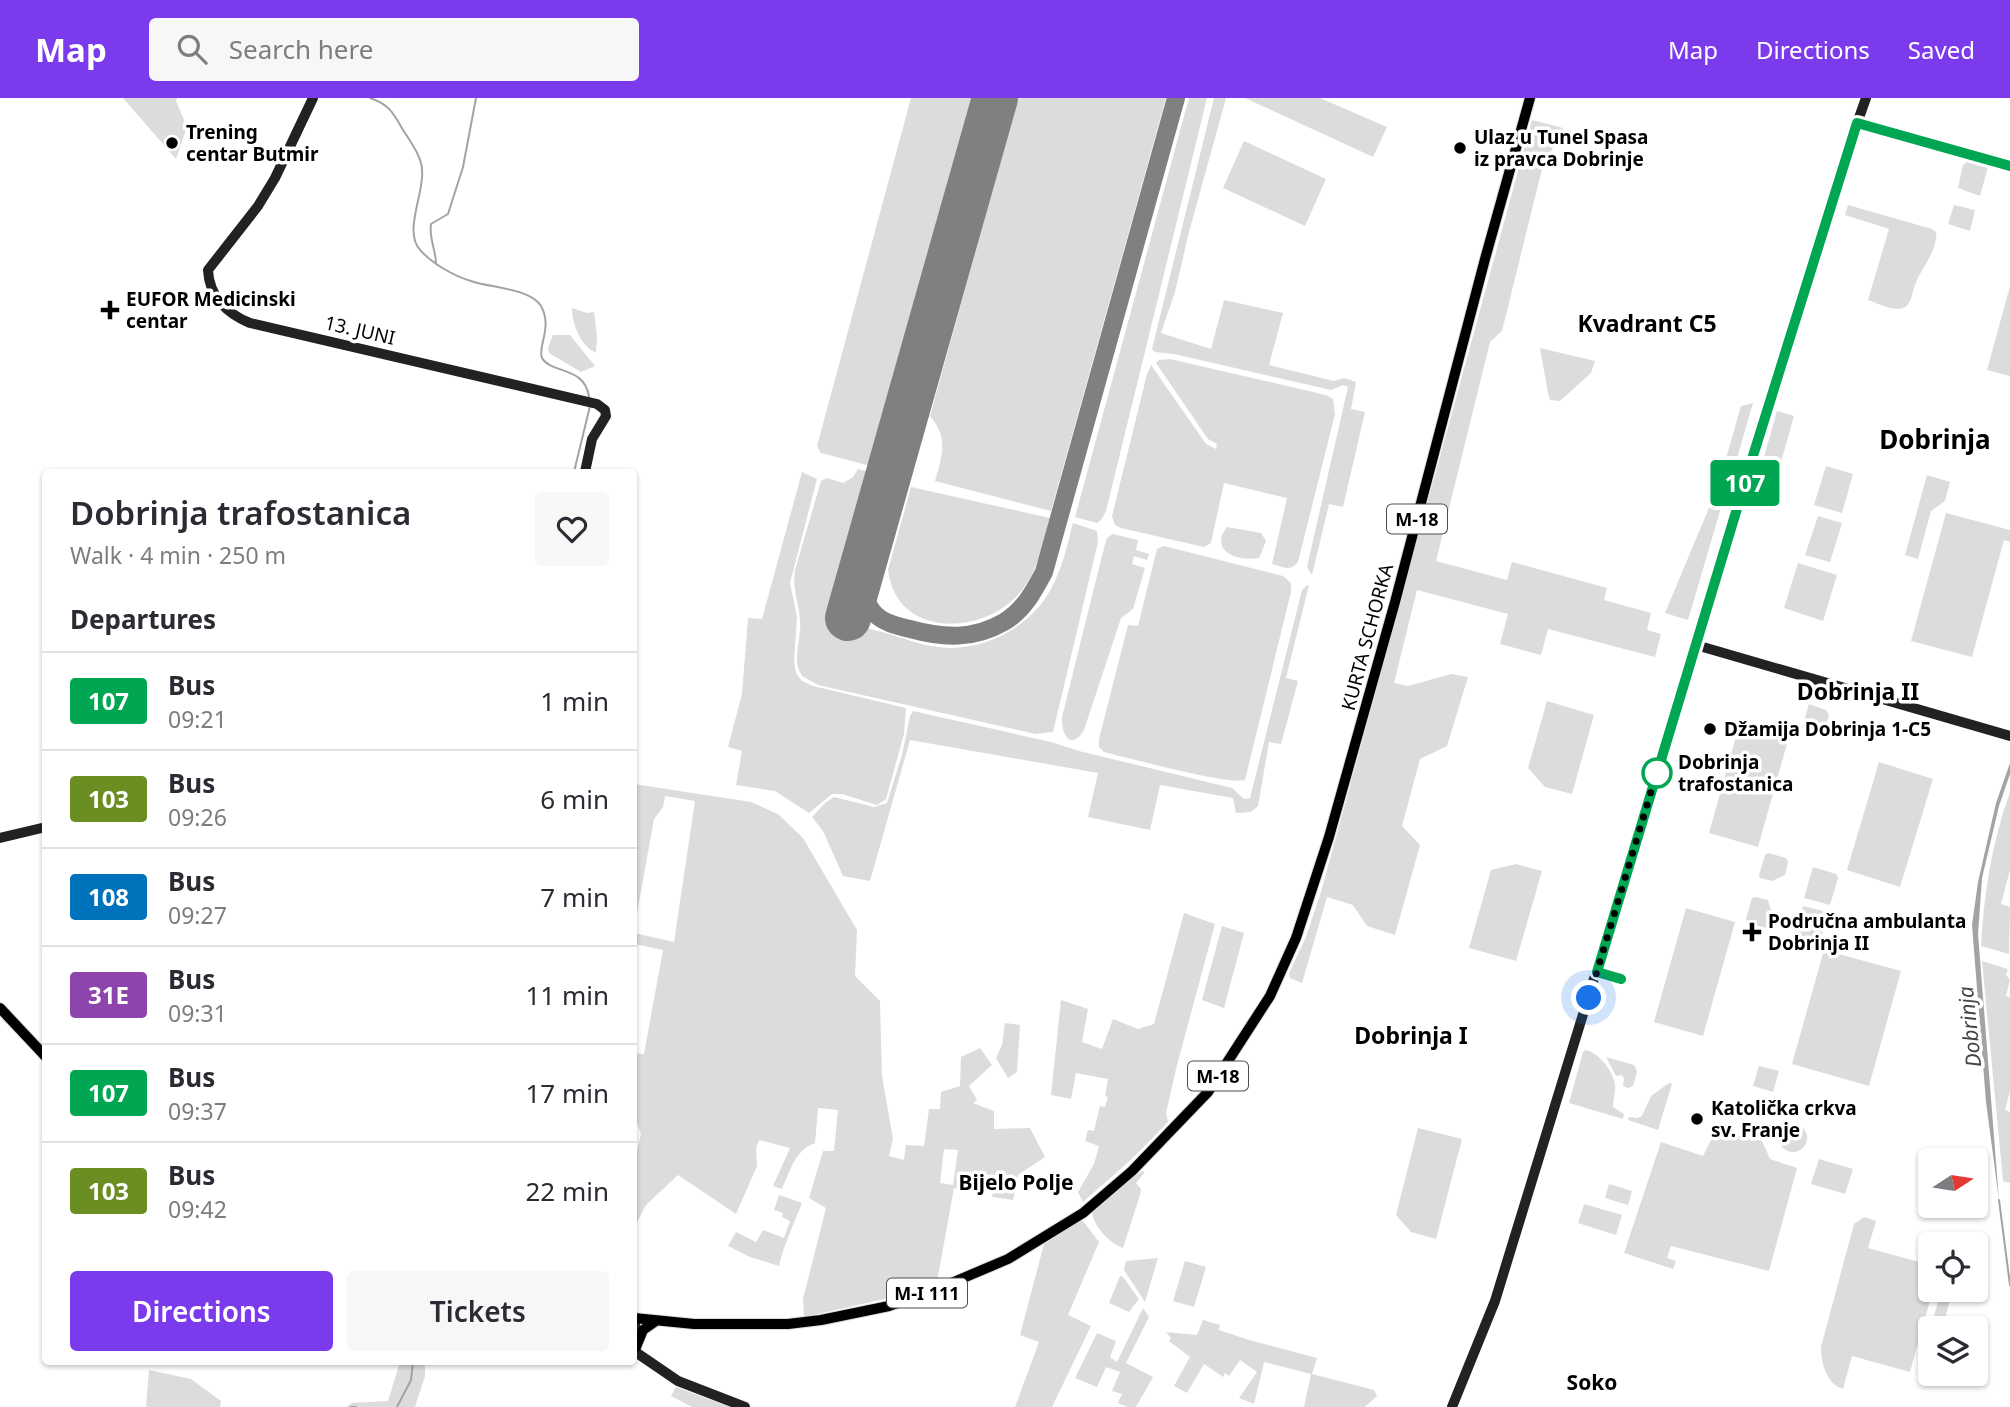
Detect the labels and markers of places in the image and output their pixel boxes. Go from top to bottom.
place label: Trening centar Butmir [186,119,319,167]
place label: Ulaz u Tunel Spasa iz pravca Dobrinje [1474,124,1648,172]
marker: Trening centar Butmir [164,135,180,151]
marker: Ulaz u Tunel Spasa iz pravca Dobrinje [1452,140,1468,156]
place label: EUFOR Medicinski centar [126,286,296,334]
marker: EUFOR Medicinski centar [100,300,120,320]
place label: Džamija Dobrinja 1-C5 [1724,716,1931,742]
marker: Džamija Dobrinja 1-C5 [1702,721,1718,737]
place label: Dobrinja trafostanica [1678,749,1793,797]
marker: Dobrinja trafostanica [1642,758,1672,788]
place label: Područna ambulanta Dobrinja II [1768,908,1966,956]
marker: Područna ambulanta Dobrinja II [1742,922,1762,942]
place label: Katolička crkva sv. Franje [1711,1095,1857,1143]
marker: Katolička crkva sv. Franje [1689,1111,1705,1127]

